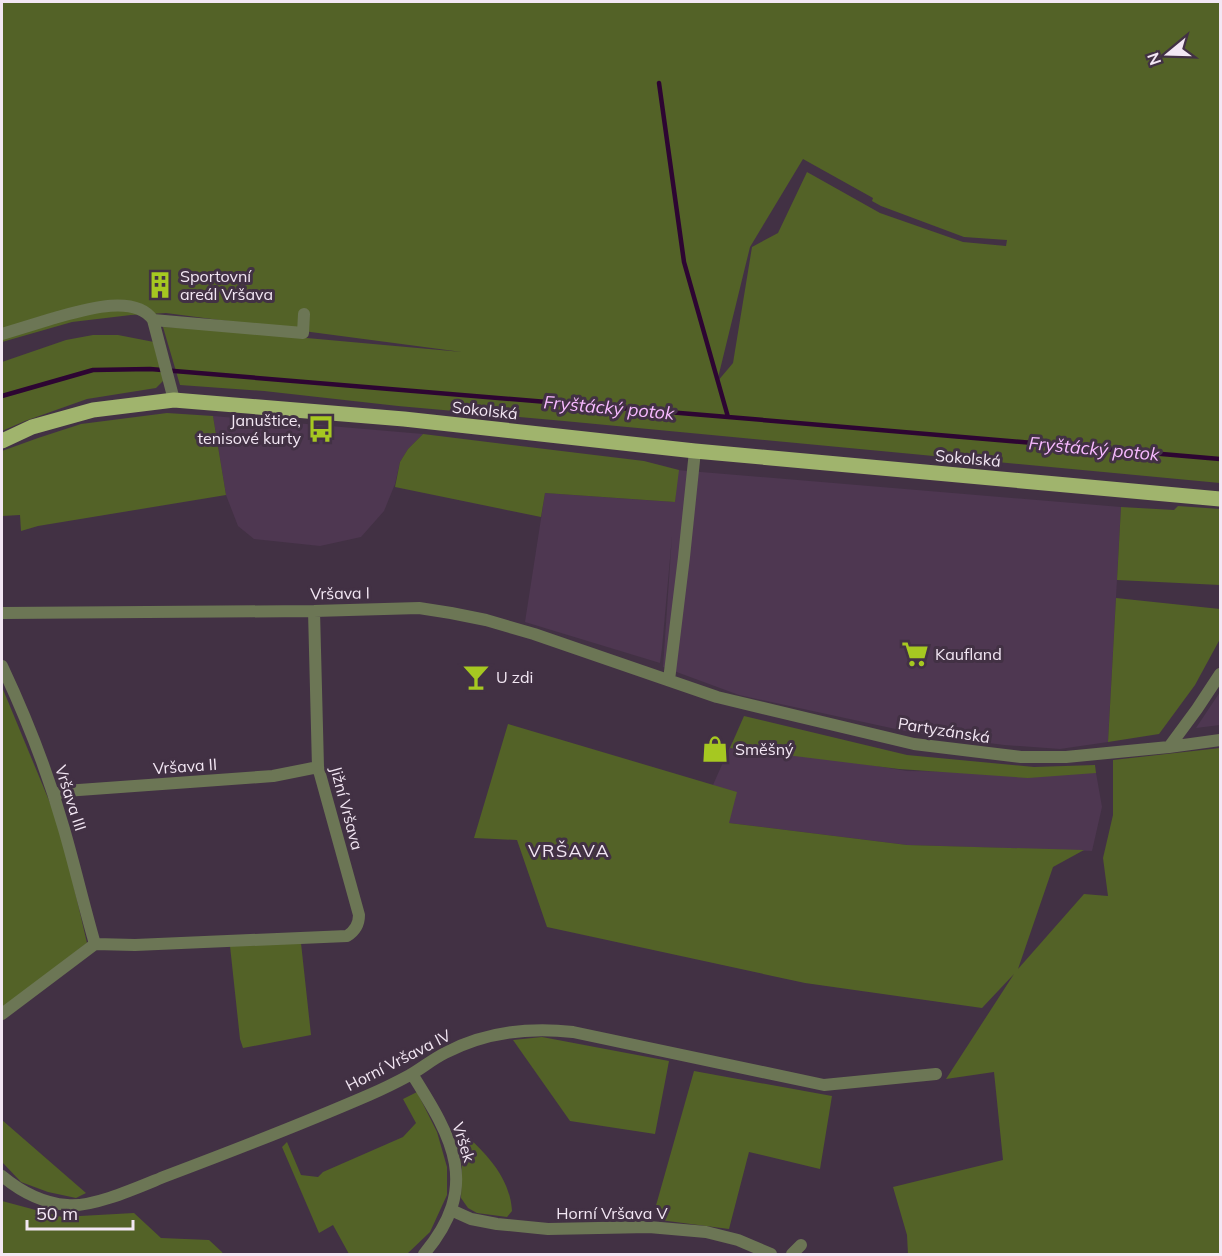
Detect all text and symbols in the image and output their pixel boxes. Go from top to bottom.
north arrow [1138,24,1198,84]
text: N [1142,50,1165,68]
place label: Sportovní areál Vršava [180,266,273,304]
building icon: Sportovní areál Vršava [145,270,175,300]
water label: Fryštácký potok [543,390,676,425]
street label: Sokolská [451,397,519,423]
place label: Januštice, tenisové kurty [197,410,301,448]
bus stop icon: Januštice, tenisové kurty [306,414,336,444]
water label: Fryštácký potok [1028,431,1161,466]
street label: Sokolská [934,445,1002,471]
street label: Vršava I [310,582,370,604]
supermarket icon: Kaufland [900,639,930,669]
place label: Kaufland [935,644,1002,664]
bar icon: U zdi [461,662,491,692]
place label: U zdi [496,667,533,687]
street label: Partyzánská [897,713,991,747]
shop icon: Směšný [700,734,730,764]
place label: Směšný [735,739,794,759]
street label: Vršava II [152,754,218,778]
street label: Vršava III [51,763,91,833]
street label: Jižní Vršava [326,764,368,852]
district label: VRŠAVA [528,839,610,862]
street label: Horní Vršava IV [342,1025,455,1095]
street label: Vršek [448,1119,480,1165]
scale bar [27,1193,134,1231]
text: 50 m [36,1202,78,1225]
street label: Horní Vršava V [556,1203,668,1223]

